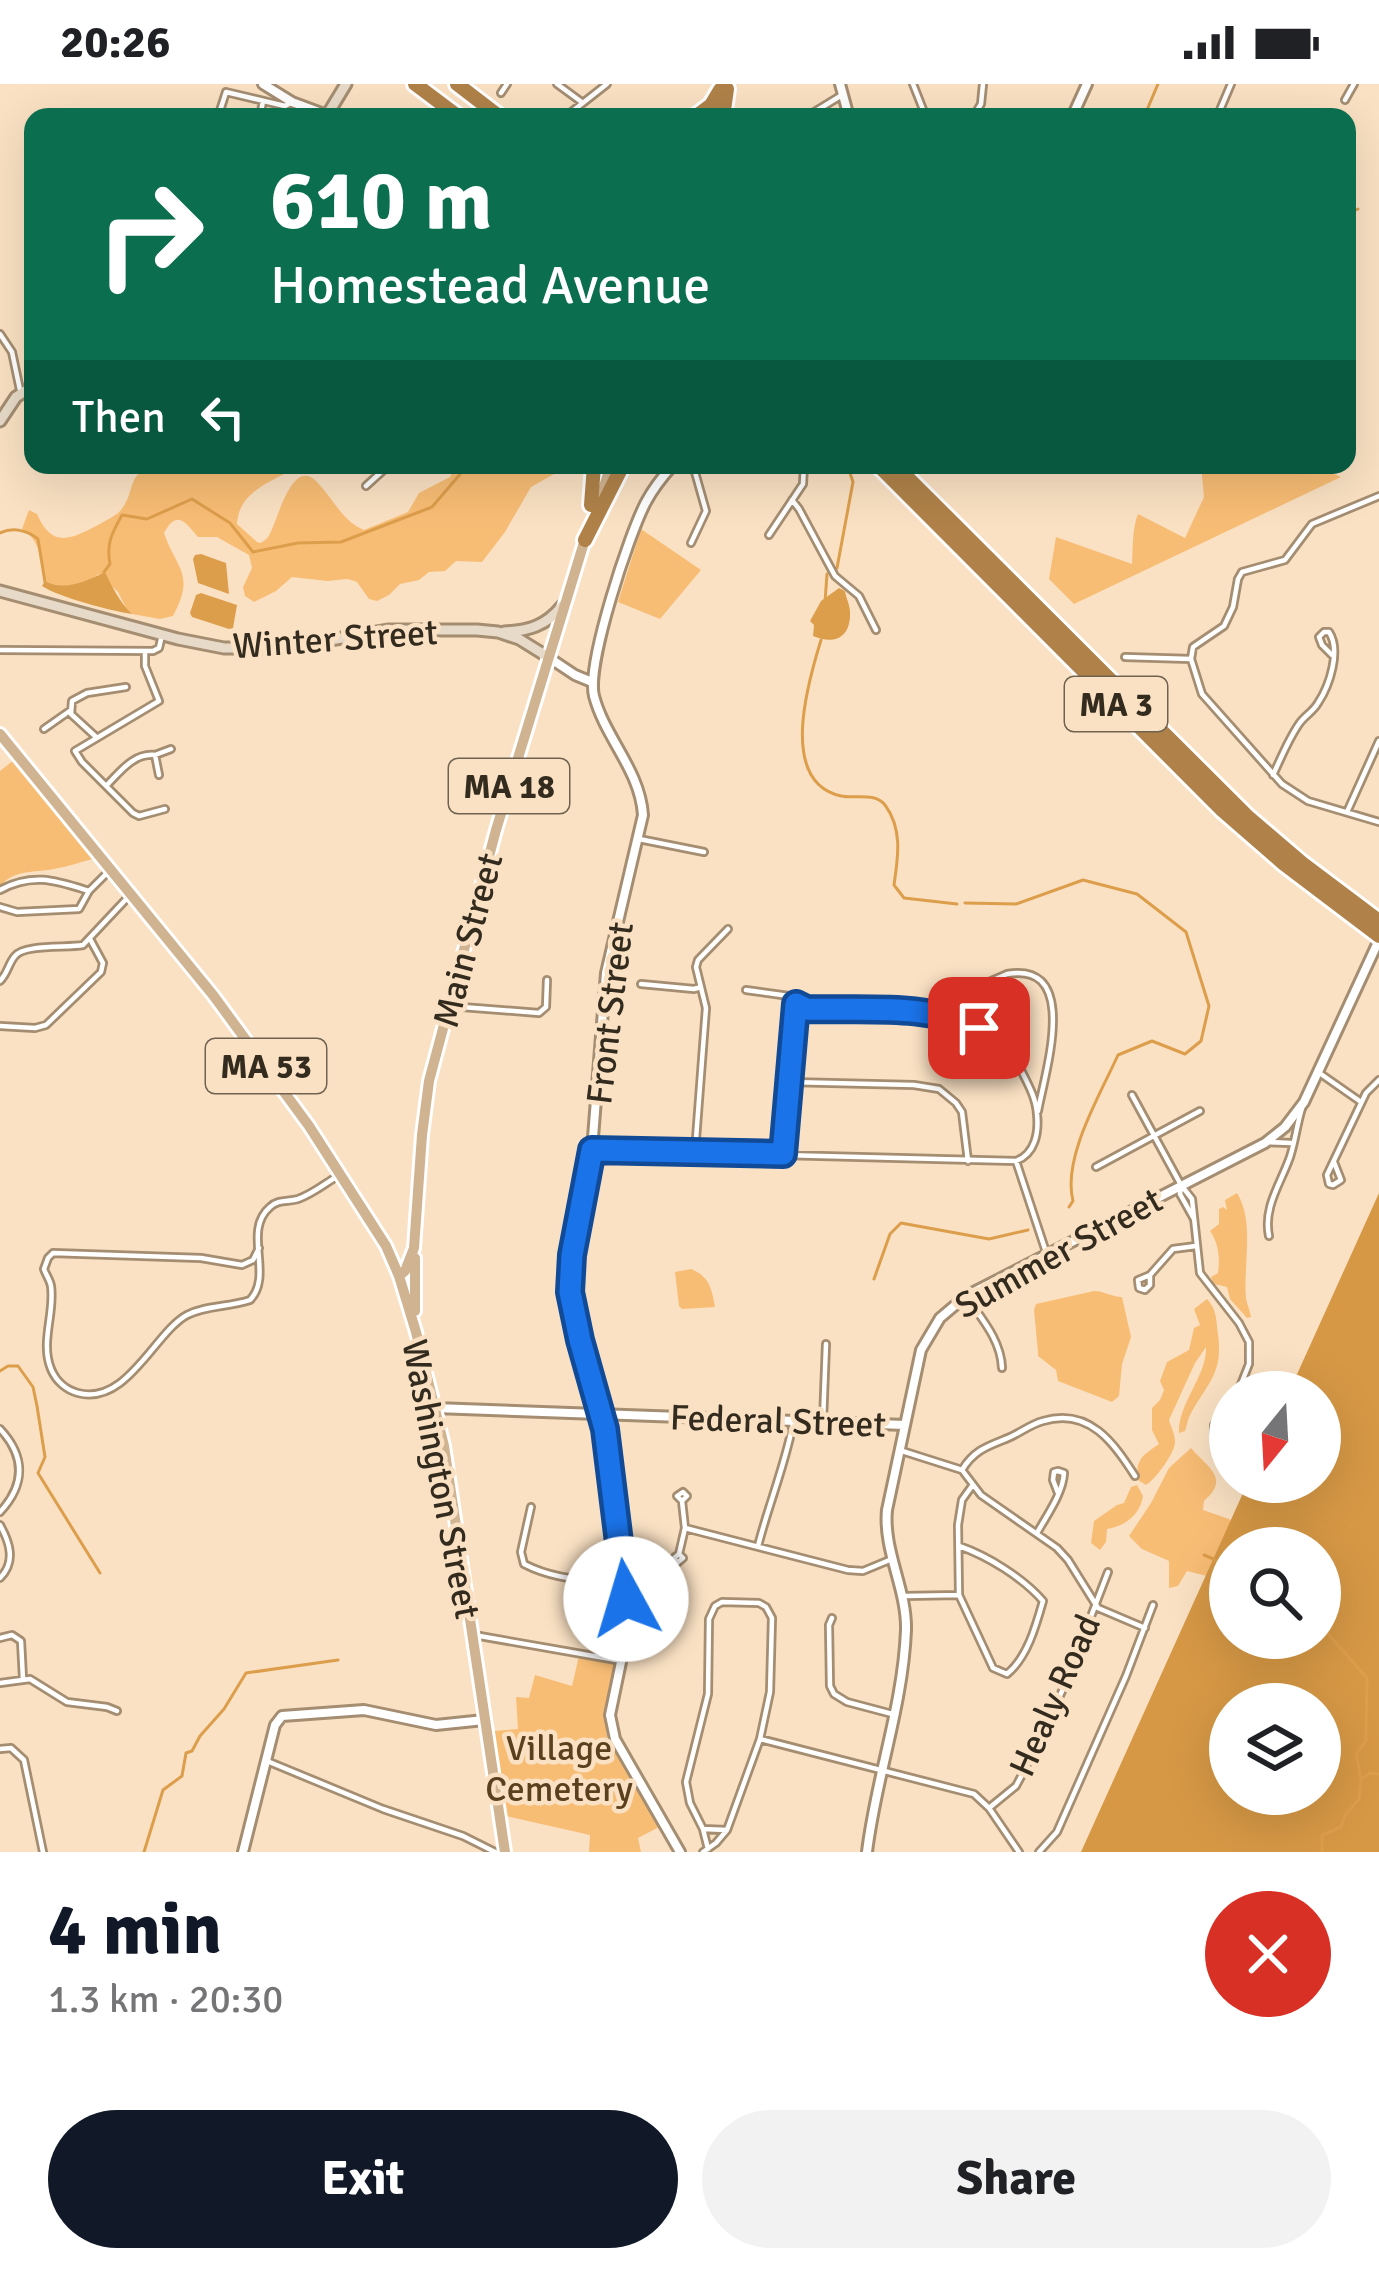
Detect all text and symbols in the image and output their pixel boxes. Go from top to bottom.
text: 20:26 [60,15,170,70]
text: 610 m [270,149,492,253]
icon: right [72,156,228,312]
text: Homestead Avenue [270,252,710,319]
icon: left [190,384,256,450]
text: Then [72,390,166,445]
street label: Winter Street [231,610,439,669]
road number: MA 3 [1065,677,1167,731]
road number: MA 18 [449,759,569,813]
street label: Main Street [424,848,513,1032]
street label: Front Street [577,920,644,1107]
pin [928,977,1030,1079]
icon: arrive [946,995,1012,1061]
road number: MA 53 [206,1039,326,1093]
street label: Summer Street [947,1178,1170,1329]
street label: Washington Street [391,1336,490,1623]
north arrow [1209,1371,1341,1503]
map controls [1209,1371,1341,1815]
street label: Federal Street [669,1395,887,1448]
button: search [1209,1527,1341,1659]
position arrow [563,1536,689,1662]
street label: Healy Road [1000,1608,1111,1784]
button: layers [1209,1683,1341,1815]
park label: Village Cemetery [485,1726,633,1812]
text: 4 min [48,1885,222,1974]
button: close [1205,1891,1331,2017]
text: 1.3 km · 20:30 [48,1975,283,2023]
button: Exit [48,2110,678,2248]
button: Share [702,2110,1331,2248]

